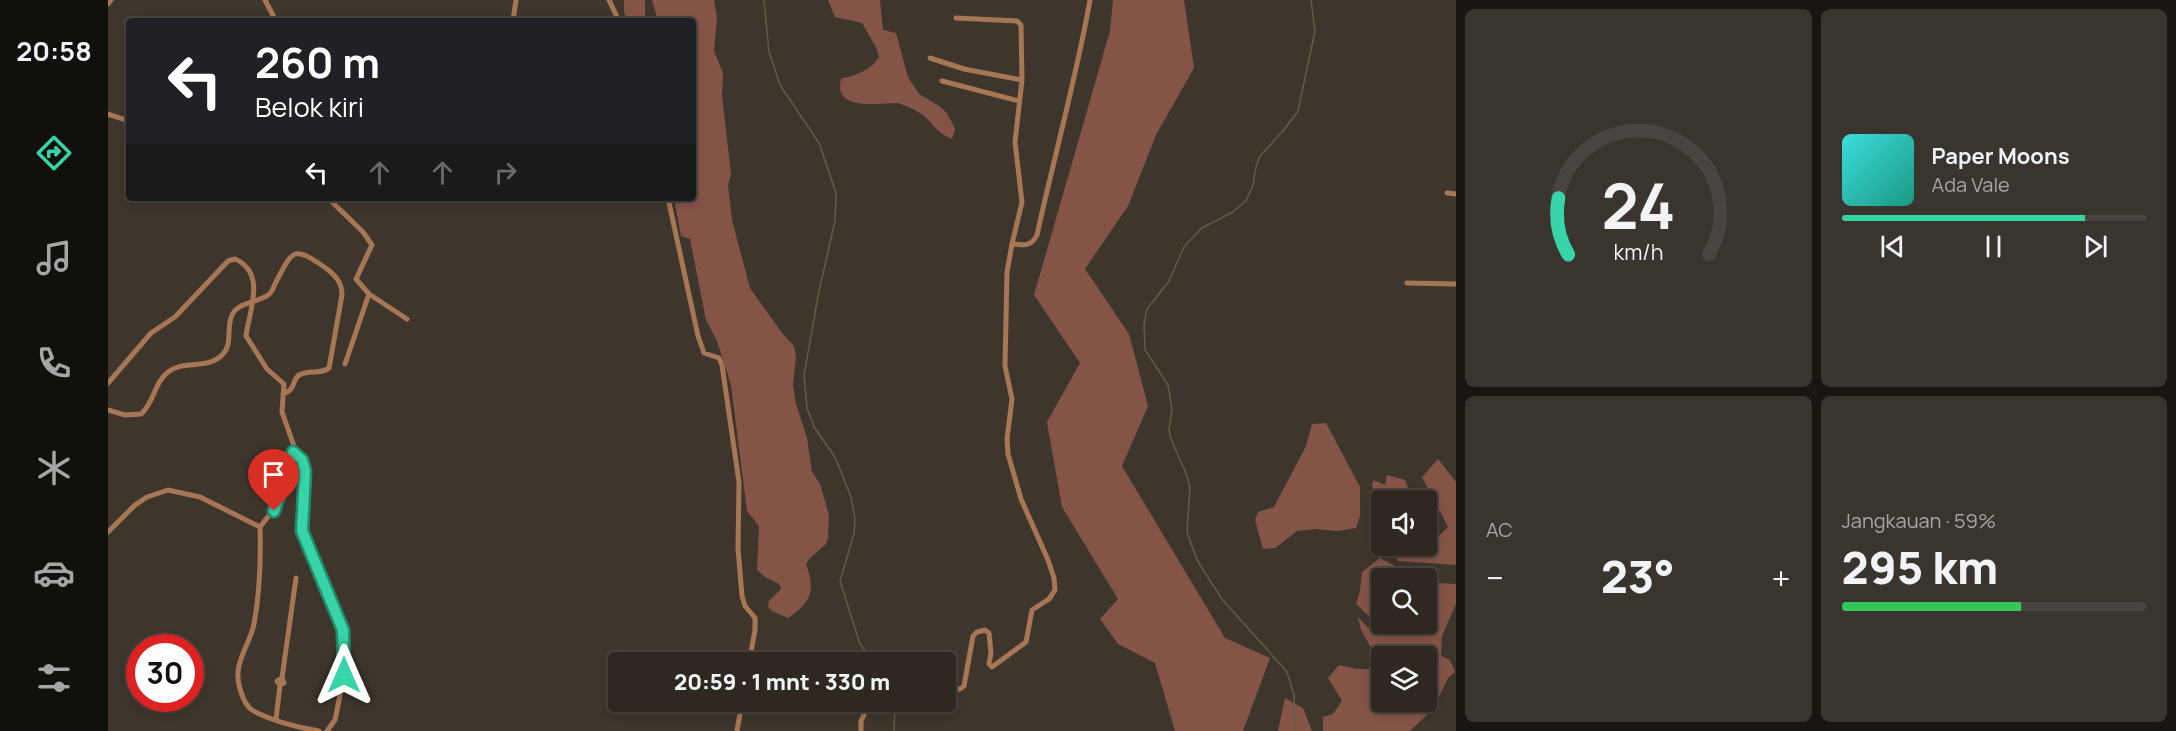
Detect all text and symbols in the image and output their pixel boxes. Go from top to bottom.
text: 20:58 [16,32,92,69]
text: 260 m [255,33,380,91]
icon: left [156,42,234,120]
text: Belok kiri [255,88,364,125]
icon: directions [33,132,75,174]
text: Paper Moons [1932,141,2070,171]
icon: left [300,156,333,189]
icon: ahead [363,156,396,189]
icon: ahead [426,156,459,189]
icon: right [489,156,522,189]
text: 24 [1601,162,1675,248]
text: Ada Vale [1932,171,2010,198]
icon: previous [1876,230,1909,263]
icon: pause [1977,230,2010,263]
icon: next [2079,230,2112,263]
icon: music [33,237,75,279]
text: km/h [1613,238,1663,267]
icon: phone [33,342,75,384]
icon: climate [33,447,75,489]
pin [248,449,299,511]
icon: arrive [257,458,290,491]
map controls [1371,490,1437,712]
button: sound [1371,490,1437,556]
text: Jangkauan · 59% [1842,507,1996,534]
text: AC [1486,516,1513,543]
text: 295 km [1842,536,1998,598]
text: 23° [1601,545,1675,607]
icon: car [33,552,75,594]
text: − [1486,555,1504,600]
text: + [1771,555,1790,600]
button: search [1371,568,1437,634]
speed limit sign: 30 [126,634,204,712]
position arrow [312,643,376,707]
button: layers [1371,646,1437,712]
icon: filters [33,657,75,699]
text: 20:59 · 1 mnt · 330 m [674,667,890,697]

